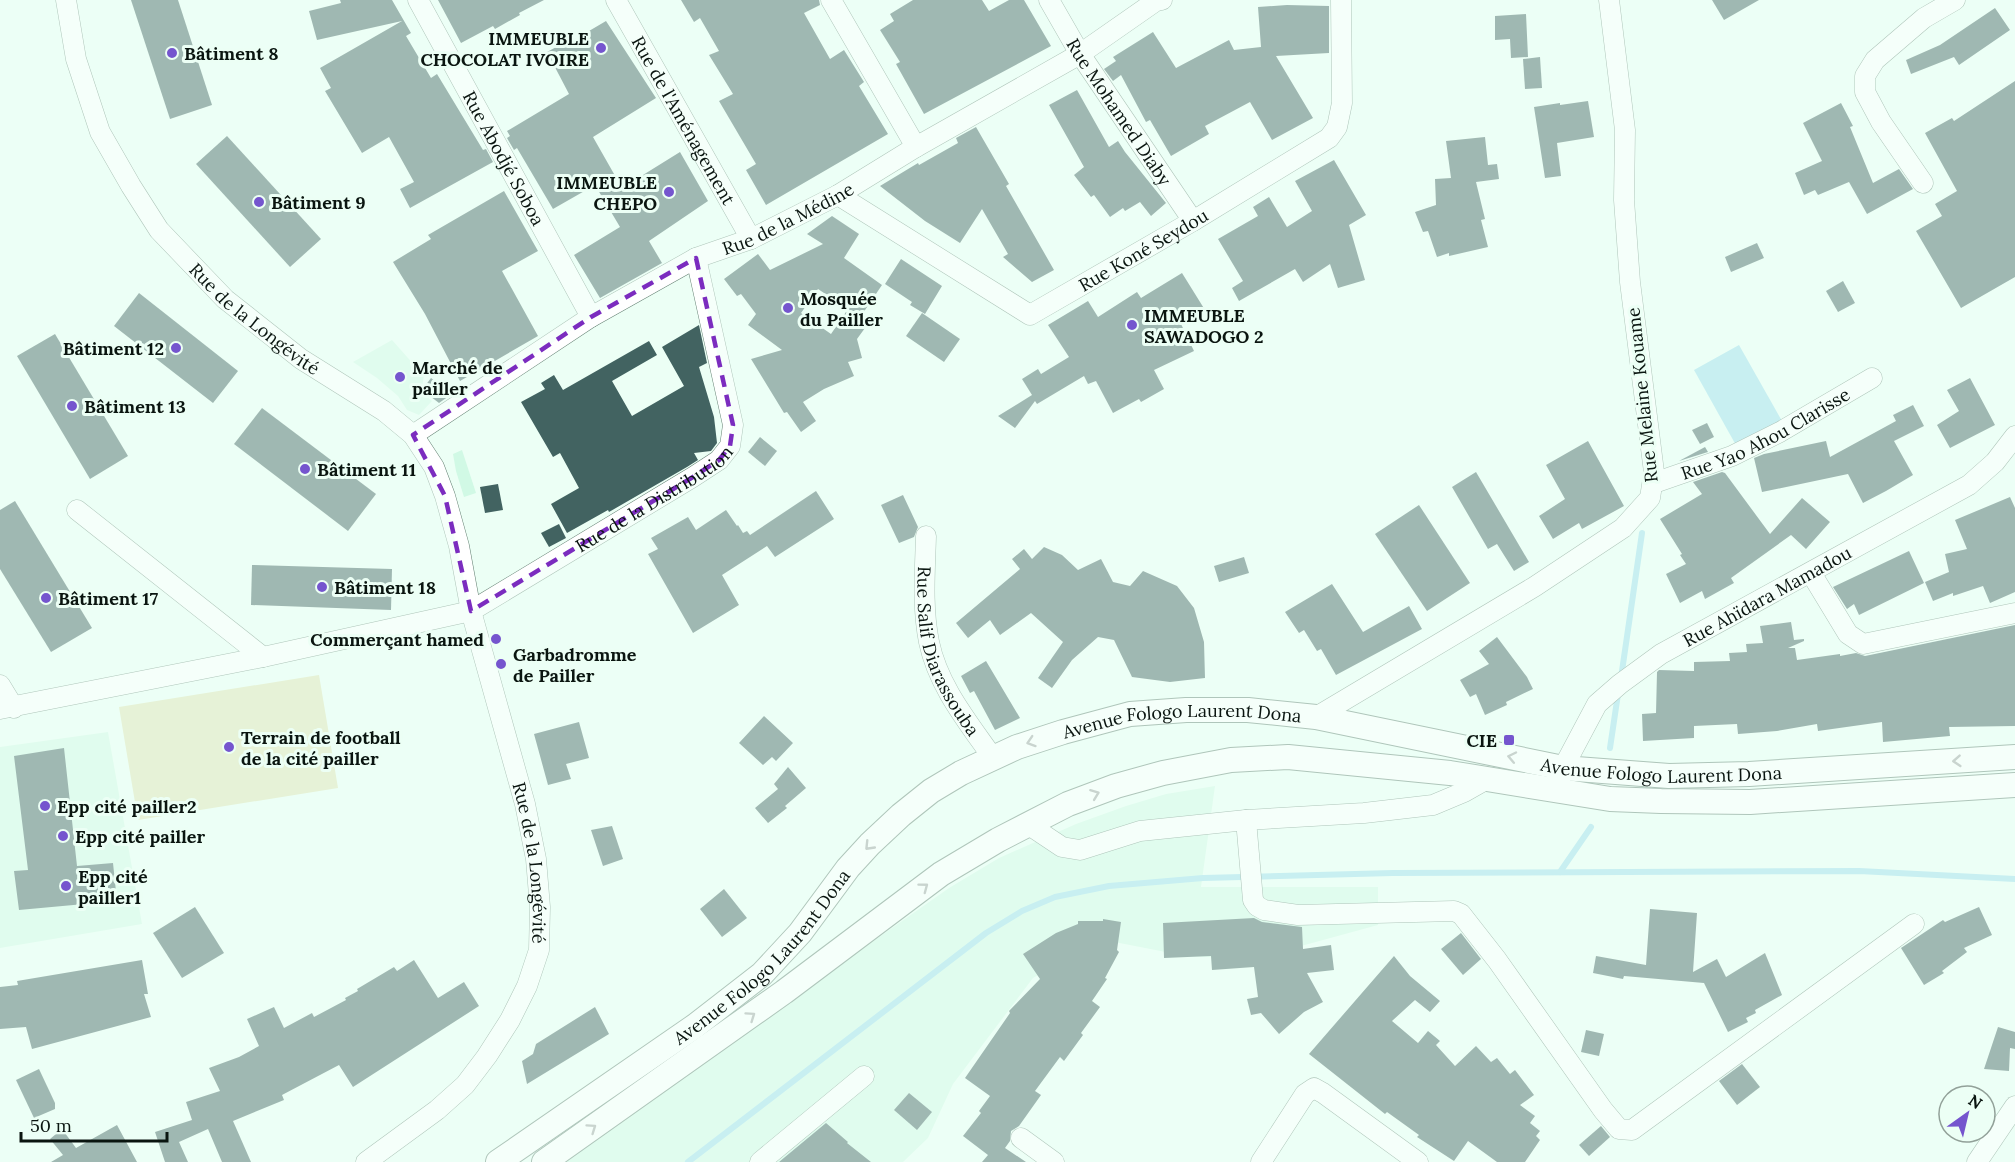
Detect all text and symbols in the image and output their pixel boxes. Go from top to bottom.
place label: IMMEUBLE CHOCOLAT IVOIRE [420,27,589,71]
street label: Rue de l'Aménagement [627,32,741,209]
street label: Rue Mohamed Diaby [1062,34,1177,190]
marker: IMMEUBLE CHOCOLAT IVOIRE [594,41,608,55]
place label: Bâtiment 8 [184,42,279,65]
marker: Bâtiment 8 [165,46,179,60]
street label: Rue Abodjé Soboa [458,87,550,229]
place label: IMMEUBLE CHEPO [556,171,657,215]
street label: Rue de la Médine [719,177,858,260]
marker: IMMEUBLE CHEPO [662,185,676,199]
place label: Bâtiment 9 [271,191,366,214]
marker: Bâtiment 9 [252,195,266,209]
street label: Rue Koné Seydou [1074,203,1212,296]
street label: Rue de la Longévité [185,258,324,380]
place label: Mosquée du Pailler [800,287,883,331]
marker: Mosquée du Pailler [781,301,795,315]
place label: IMMEUBLE SAWADOGO 2 [1144,304,1264,348]
street label: Rue Melaine Kouame [1621,306,1663,484]
marker: IMMEUBLE SAWADOGO 2 [1125,318,1139,332]
place label: Bâtiment 12 [63,337,164,360]
marker: Bâtiment 12 [169,341,183,355]
place label: Marché de pailler [412,356,503,400]
marker: Marché de pailler [393,370,407,384]
street label: Rue Yao Ahou Clarisse [1678,382,1854,484]
place label: Bâtiment 13 [84,395,186,418]
marker: Bâtiment 13 [65,399,79,413]
street label: Rue de la Distribution [571,441,738,557]
place label: Bâtiment 11 [317,458,416,481]
marker: Bâtiment 11 [298,462,312,476]
street label: Rue Ahïdara Mamadou [1679,540,1855,651]
street label: Rue Salif Diarassouba [913,566,985,740]
place label: Bâtiment 18 [334,576,436,599]
marker: Bâtiment 18 [315,580,329,594]
place label: Bâtiment 17 [58,587,159,610]
marker: Bâtiment 17 [39,591,53,605]
place label: Commerçant hamed [310,628,484,651]
marker: Commerçant hamed [489,632,503,646]
place label: Garbadromme de Pailler [513,643,637,687]
marker: Garbadromme de Pailler [494,657,508,671]
street label: Avenue Fologo Laurent Dona [1059,698,1303,743]
place label: Terrain de football de la cité pailler [241,726,401,770]
place label: CIE [1466,729,1497,752]
marker: CIE [1502,733,1516,747]
one-way arrow [1026,735,1037,747]
marker: Terrain de football de la cité pailler [222,740,236,754]
one-way arrow [1507,751,1517,764]
street label: Avenue Fologo Laurent Dona [1538,752,1783,788]
one-way arrow [1952,754,1961,767]
street label: Rue de la Longévité [508,779,552,944]
one-way arrow [1089,789,1100,801]
place label: Epp cité pailler2 [57,795,197,818]
marker: Epp cité pailler2 [38,799,52,813]
place label: Epp cité pailler [75,825,205,848]
marker: Epp cité pailler [56,829,70,843]
one-way arrow [865,839,876,850]
place label: Epp cité pailler1 [78,865,148,909]
street label: Avenue Fologo Laurent Dona [668,865,855,1050]
marker: Epp cité pailler1 [59,879,73,893]
one-way arrow [918,883,929,894]
one-way arrow [744,1012,755,1023]
north arrow [1937,1084,1997,1144]
text: N [1965,1090,1986,1113]
scale bar [21,1105,166,1143]
text: 50 m [30,1114,72,1137]
one-way arrow [585,1124,596,1135]

